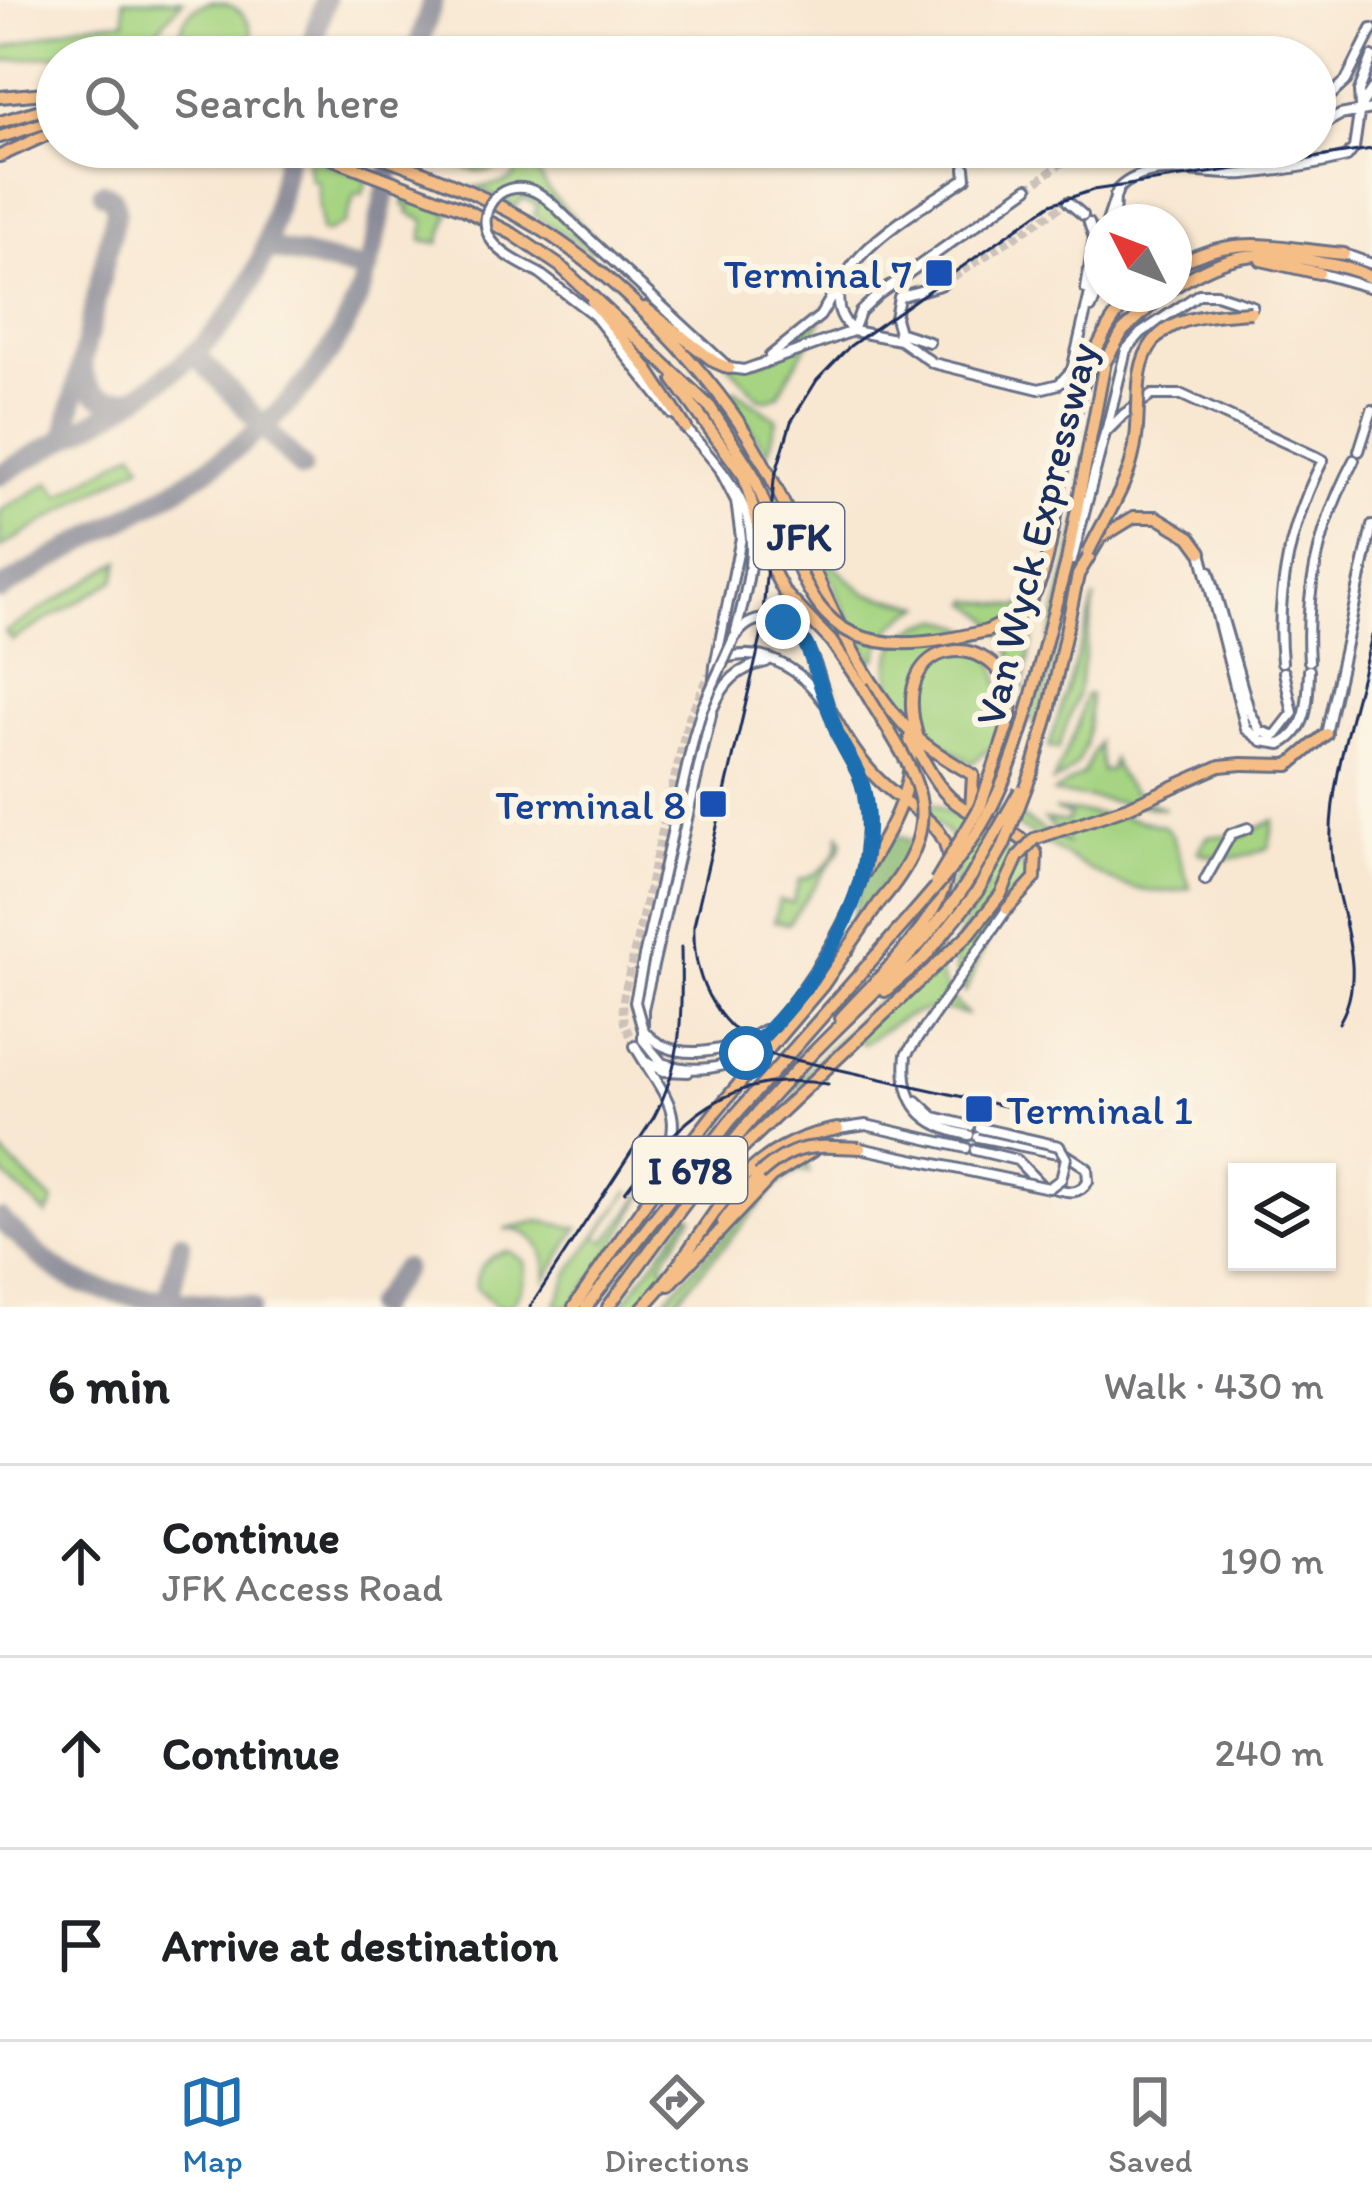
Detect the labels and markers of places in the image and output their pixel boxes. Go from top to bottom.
place label: Terminal 7 [724,248,912,299]
marker: Terminal 7 [923,257,955,289]
place label: Terminal 8 [495,779,686,830]
marker: Terminal 8 [697,788,729,820]
place label: Terminal 1 [1006,1084,1193,1135]
marker: Terminal 1 [963,1093,995,1125]

